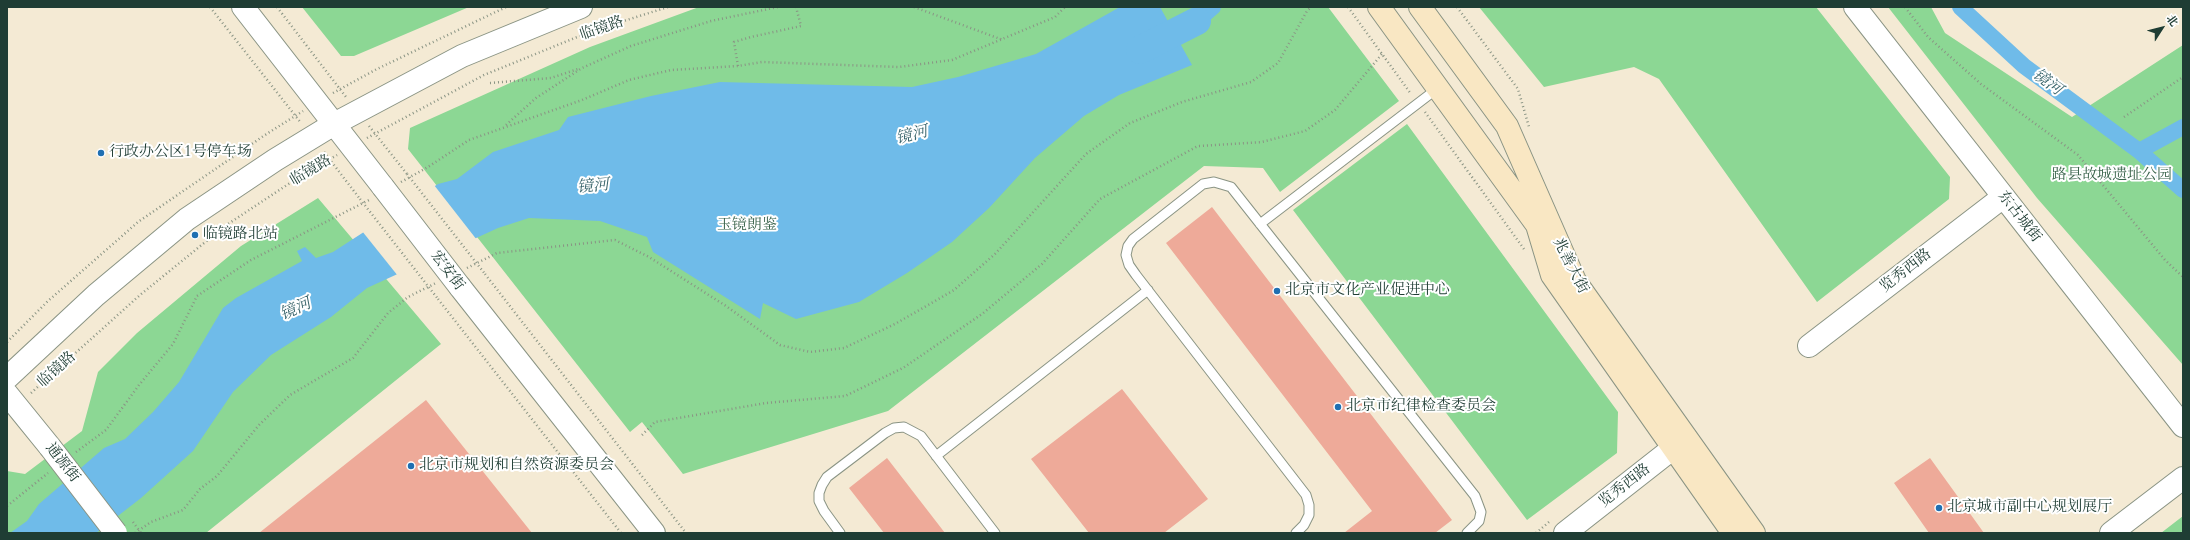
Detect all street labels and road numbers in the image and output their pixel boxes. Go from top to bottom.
street label: 临镜路 [578,13,626,45]
street label: 临镜路 [287,152,335,190]
street label: 东古城街 [1993,188,2045,246]
street label: 兆善大街 [1548,235,1592,297]
street label: 览秀西路 [1877,245,1935,297]
street label: 宏安街 [426,248,468,294]
street label: 临镜路 [34,348,80,392]
street label: 通源街 [41,440,83,486]
street label: 览秀西路 [1596,460,1654,512]

